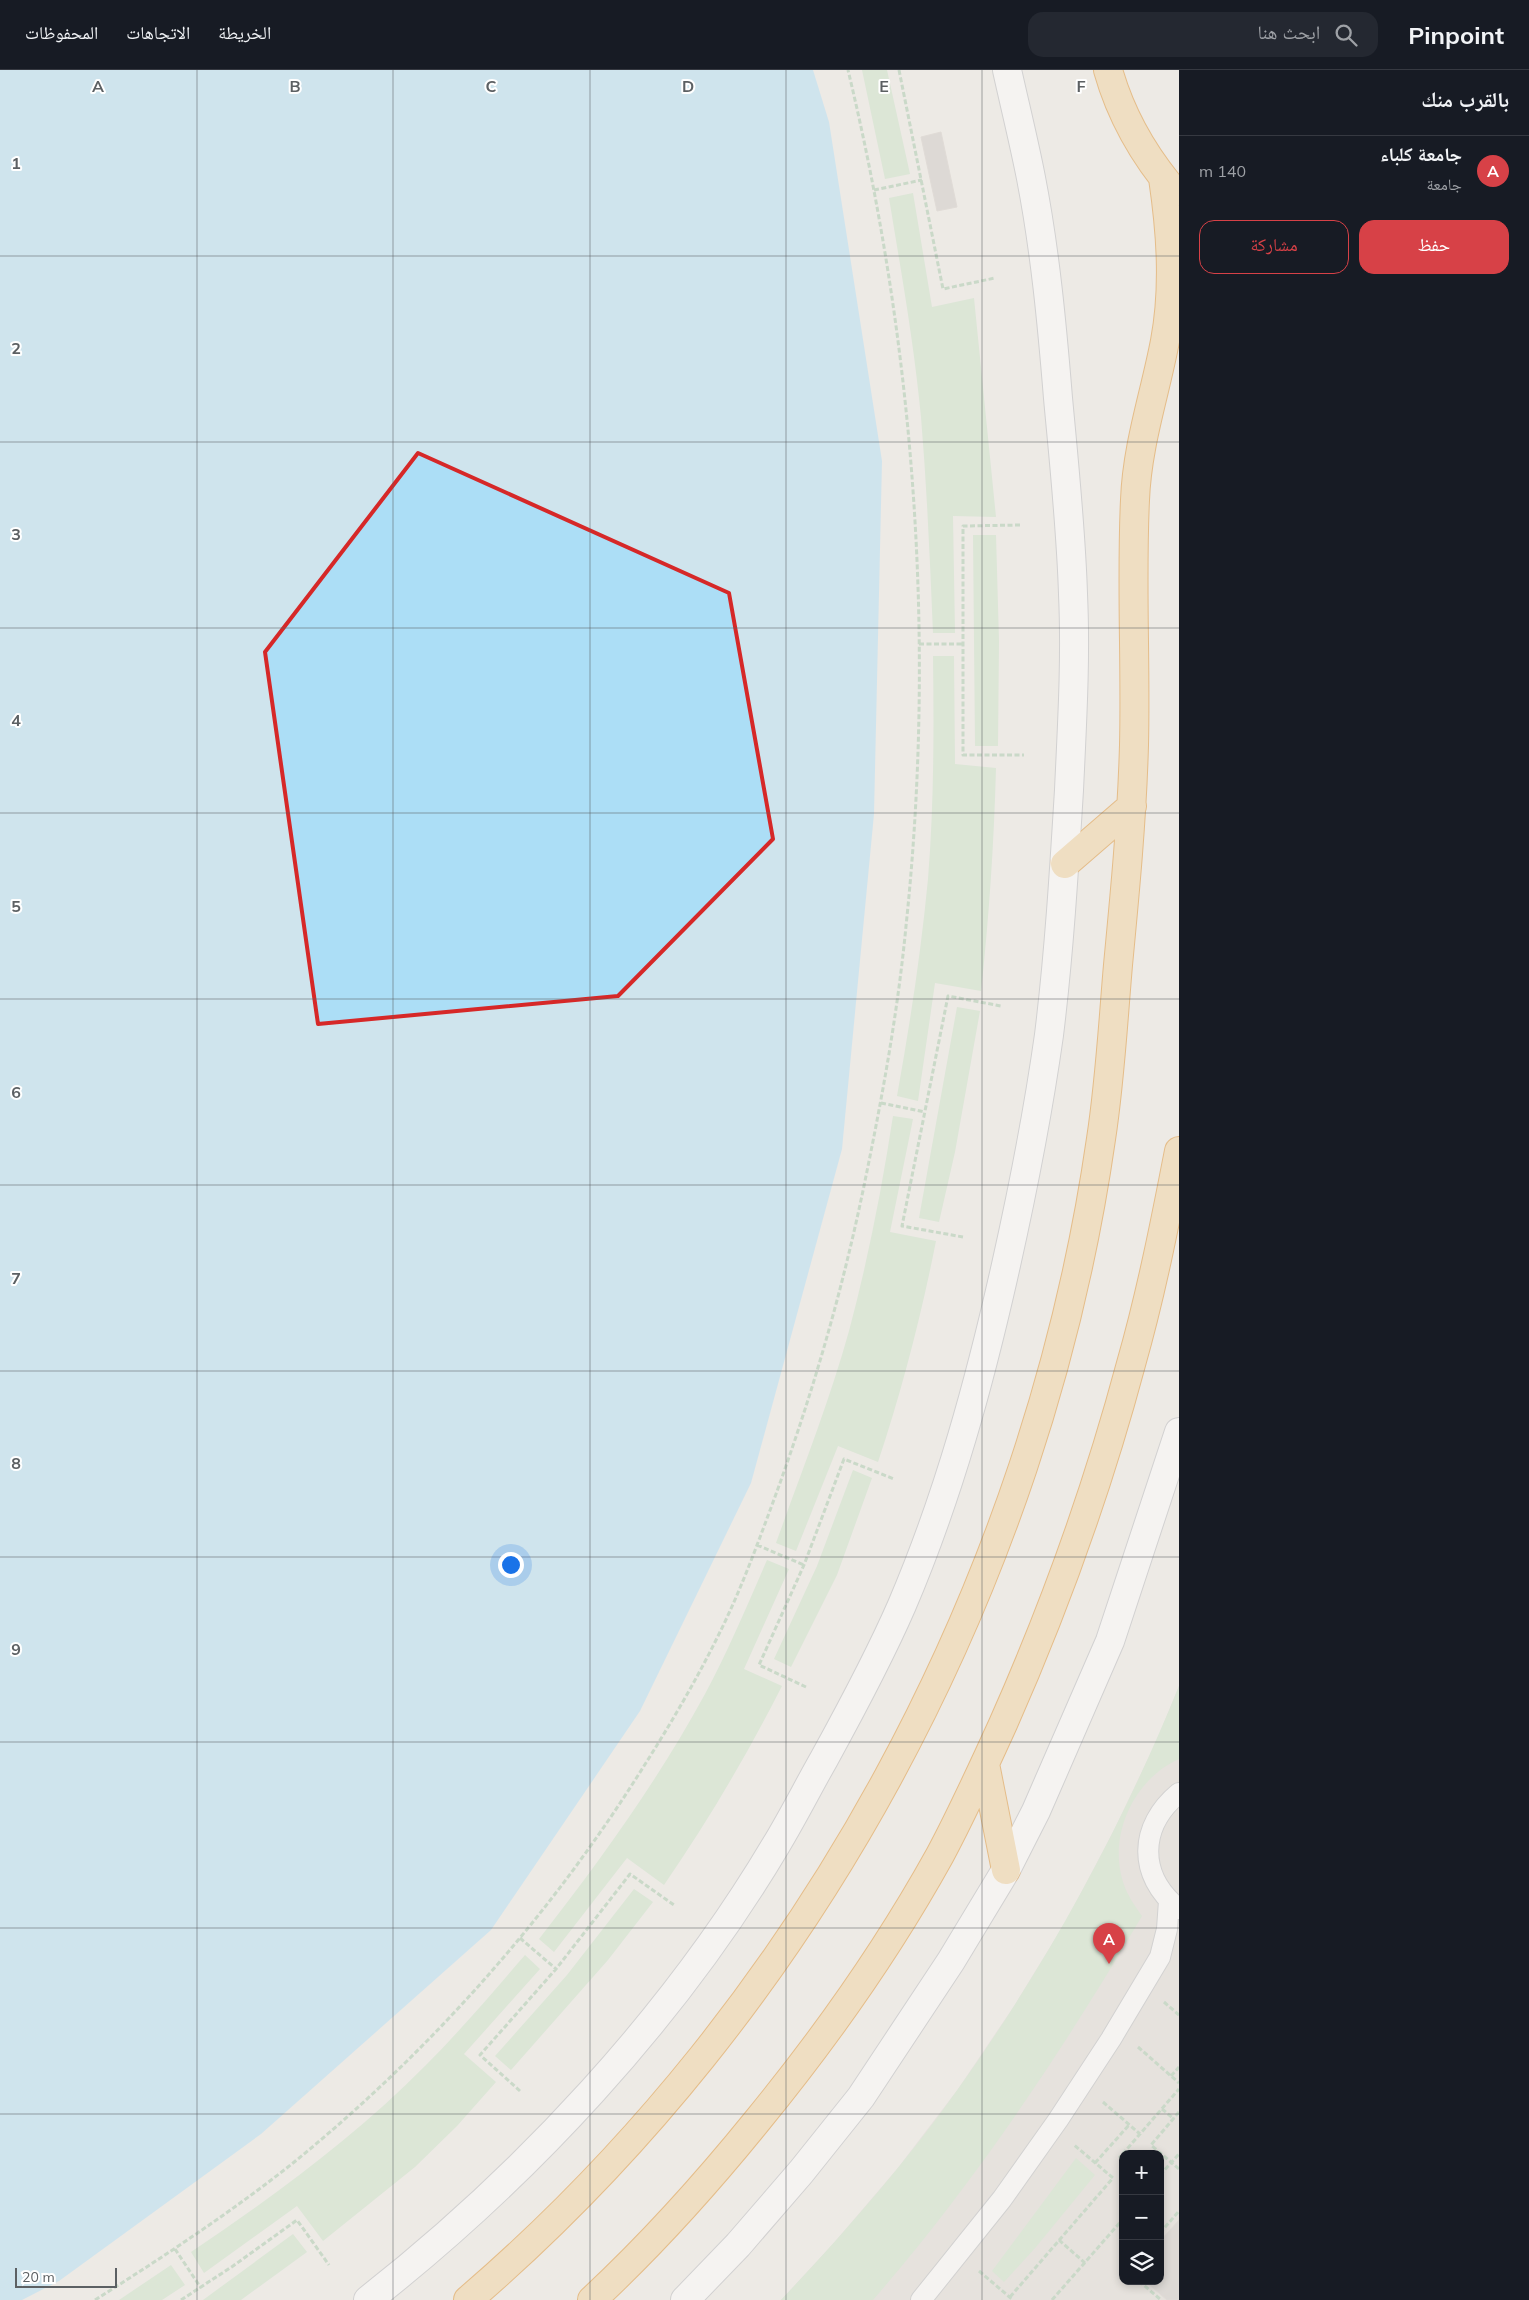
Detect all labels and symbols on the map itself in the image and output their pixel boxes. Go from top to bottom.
text: A [92,76,104,96]
text: B [289,76,301,96]
text: C [486,76,497,96]
text: D [682,76,694,96]
text: E [879,76,889,96]
text: F [1076,76,1086,96]
text: 1 [11,153,21,173]
text: 2 [11,338,21,358]
text: 3 [11,524,21,544]
text: 4 [11,710,21,730]
text: 5 [11,896,21,916]
text: 6 [11,1082,21,1102]
text: 7 [11,1268,21,1288]
text: 8 [11,1453,21,1473]
your location [498,1552,524,1578]
text: 9 [11,1639,21,1659]
pin: A [1093,1923,1125,1964]
scale bar [15,2265,118,2288]

